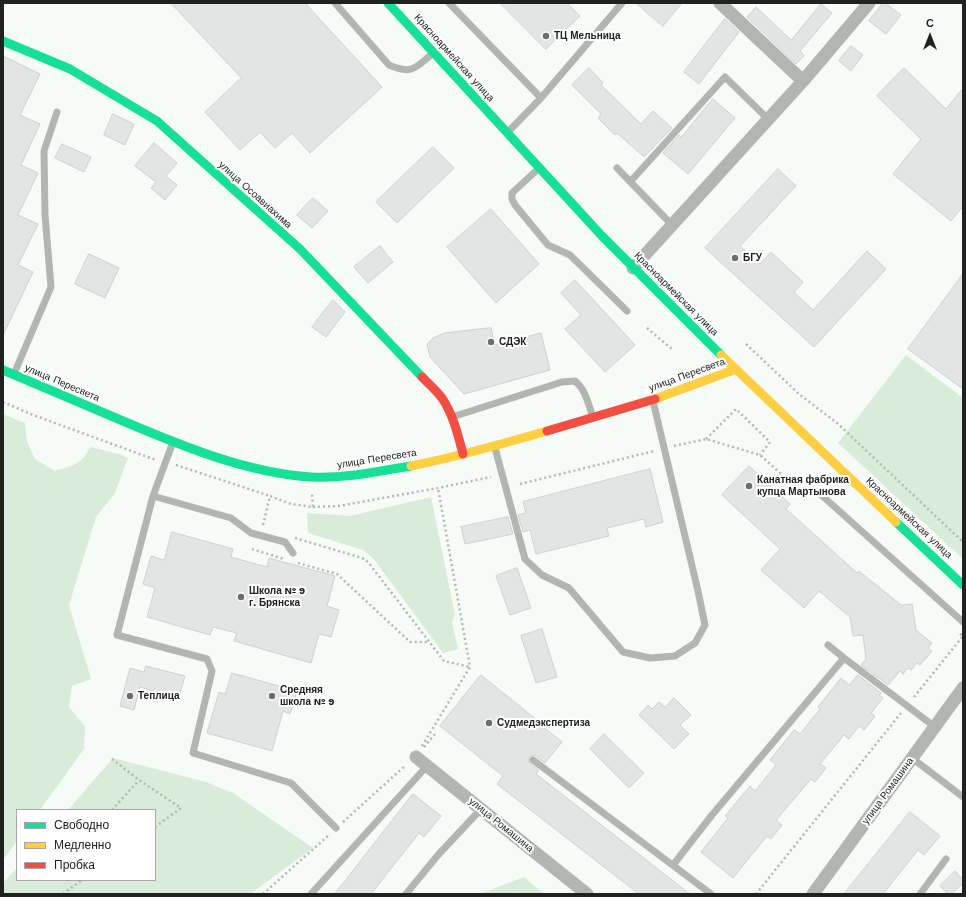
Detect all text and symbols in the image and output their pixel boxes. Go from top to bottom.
street label: Красноармейская улица [412,12,496,104]
north arrow [910,16,950,56]
text: С [926,17,934,30]
place label: ТЦ Мельница [554,30,621,42]
marker: ТЦ Мельница [541,31,551,41]
street label: улица Осоавиахима [216,159,294,231]
street label: Красноармейская улица [632,250,720,338]
place label: БГУ [743,252,762,264]
marker: БГУ [730,253,740,263]
place label: СДЭК [499,336,526,348]
marker: СДЭК [486,337,496,347]
street label: улица Пересвета [647,356,727,394]
street label: улица Пересвета [23,362,101,404]
street label: улица Пересвета [336,447,418,471]
place label: Канатная фабрика купца Мартынова [757,474,849,498]
street label: Красноармейская улица [863,475,955,561]
marker: Канатная фабрика купца Мартынова [744,481,754,491]
place label: Школа № 9 г. Брянска [249,585,305,608]
marker: Школа № 9 г. Брянска [236,592,246,602]
place label: Средняя школа № 9 [280,684,335,708]
place label: Теплица [138,690,180,702]
marker: Теплица [125,691,135,701]
marker: Средняя школа № 9 [267,691,277,701]
place label: Судмедэкспертиза [497,717,590,729]
marker: Судмедэкспертиза [484,718,494,728]
street label: улица Ромашина [860,755,916,827]
street label: улица Ромашина [466,795,536,855]
legend [16,809,156,881]
text: Свободно [54,818,109,832]
text: Медленно [54,838,111,852]
text: Пробка [54,858,95,872]

